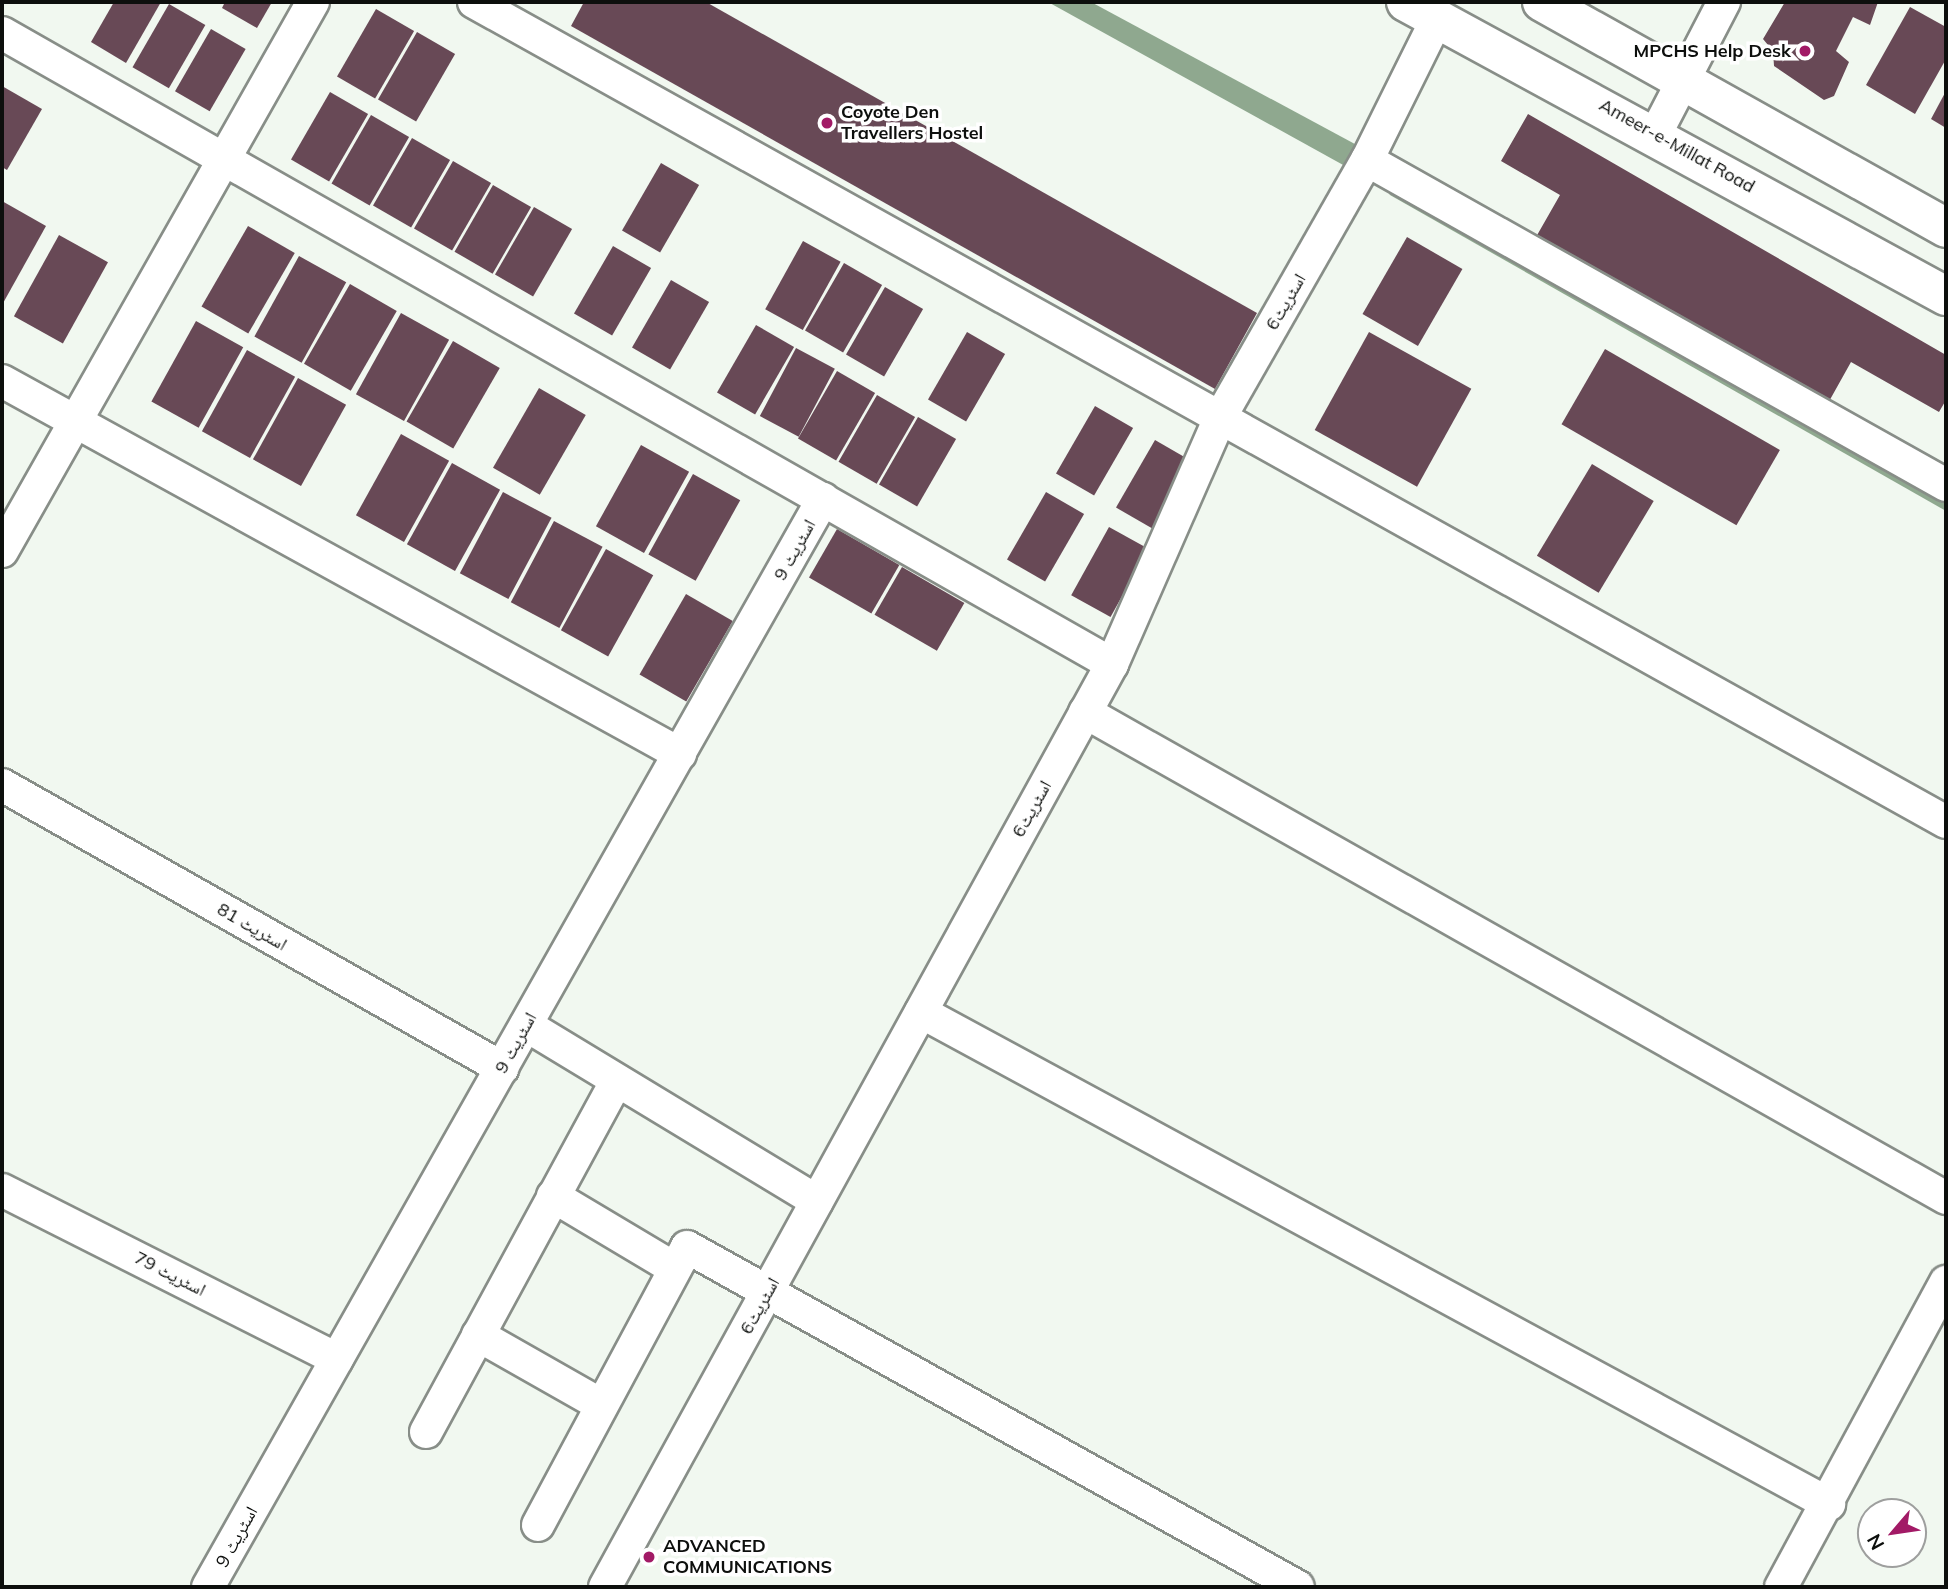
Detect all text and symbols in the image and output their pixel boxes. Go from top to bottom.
place label: MPCHS Help Desk [1634,40,1791,62]
marker: MPCHS Help Desk [1797,43,1813,59]
street label: Ameer-e-Millat Road [1595,94,1759,198]
place label: Coyote Den Travellers Hostel [841,102,983,144]
marker: Coyote Den Travellers Hostel [819,115,835,131]
street label: اسٹریٹ6 [1261,270,1311,334]
street label: اسٹریٹ 9 [769,516,821,584]
street label: اسٹریٹ6 [1008,777,1056,841]
street label: اسٹریٹ 81 [213,898,291,956]
street label: اسٹریٹ 9 [490,1009,542,1077]
street label: اسٹریٹ 79 [131,1247,209,1301]
street label: اسٹریٹ6 [736,1274,784,1338]
north arrow [1857,1498,1927,1568]
street label: اسٹریٹ 9 [211,1503,263,1571]
text: N [1861,1530,1889,1554]
place label: ADVANCED COMMUNICATIONS [663,1536,832,1578]
marker: ADVANCED COMMUNICATIONS [641,1549,657,1565]

